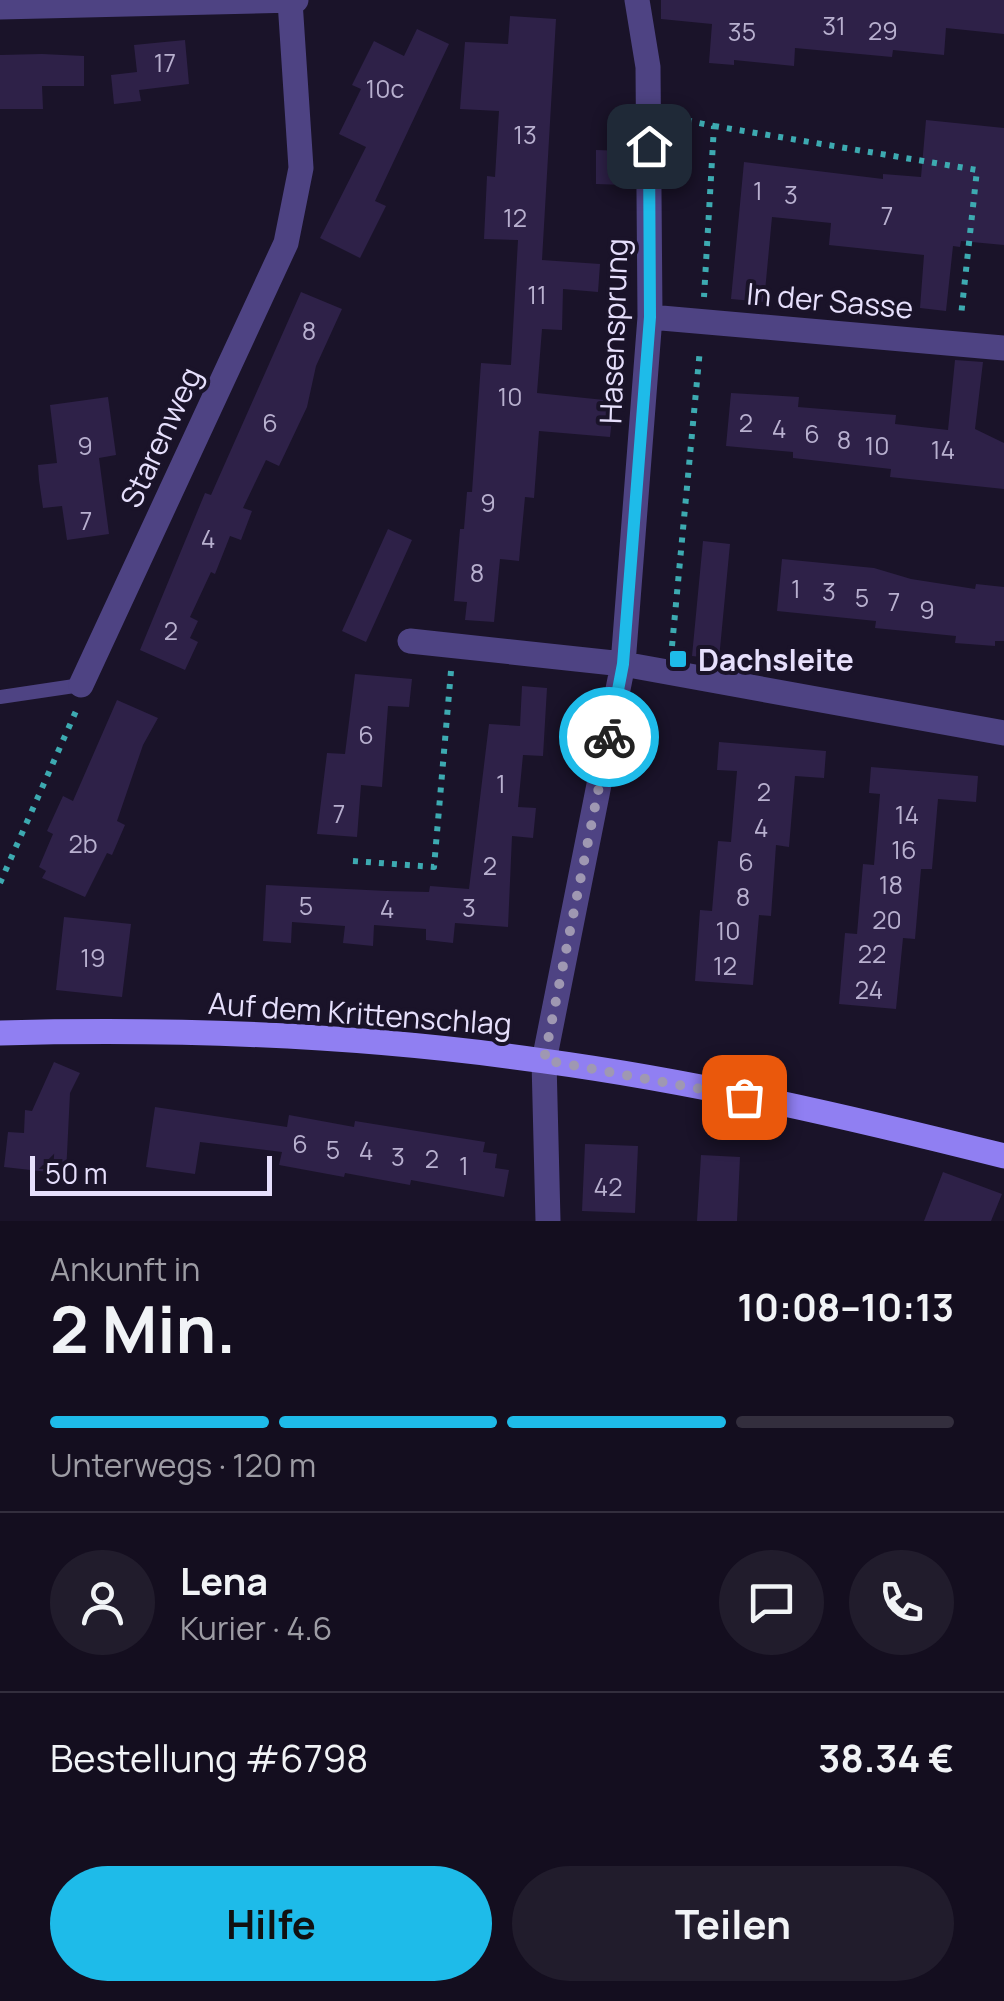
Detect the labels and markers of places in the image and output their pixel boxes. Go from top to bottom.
pin [607,104,692,189]
place label: Dachsleite [698,639,854,680]
marker: Dachsleite [667,648,689,670]
pin [702,1055,787,1140]

